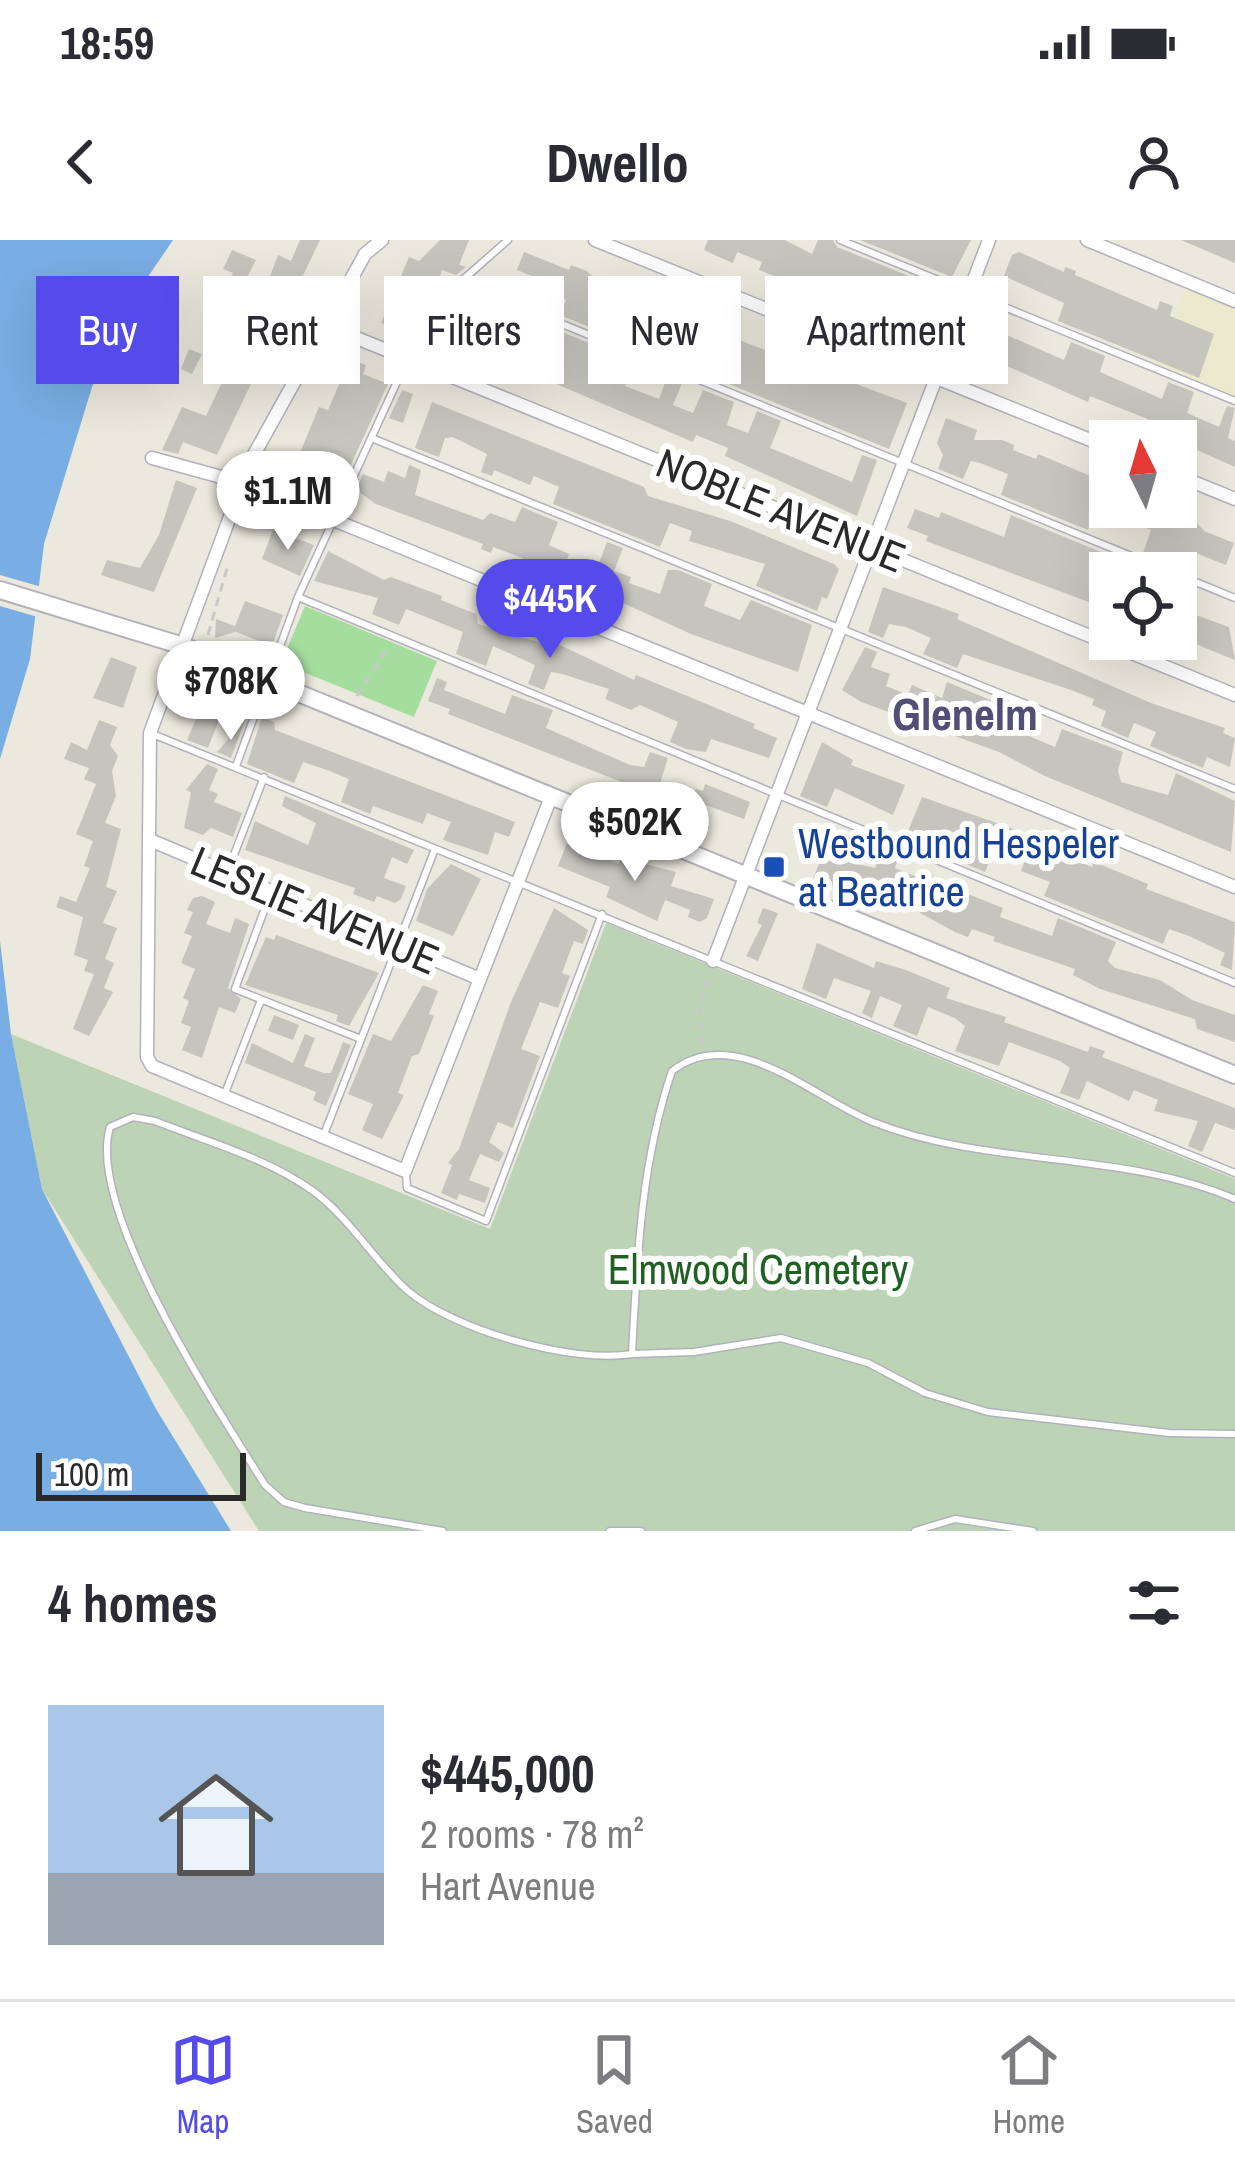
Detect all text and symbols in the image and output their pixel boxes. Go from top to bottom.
text: 18:59 [60,12,154,73]
text: Dwello [546,126,689,199]
icon: back [48,129,114,195]
icon: person [1121,129,1187,195]
chip: Buy [36,276,179,384]
chip: Rent [203,276,360,384]
chip: Filters [384,276,564,384]
chip: New [588,276,741,384]
chip: Apartment [765,276,1008,384]
north arrow [1089,420,1197,528]
map controls [1089,420,1197,660]
street label: NOBLE AVENUE [648,435,914,585]
pin: $1.1M [204,451,372,553]
text: $1.1M [244,464,332,516]
button: locate [1089,552,1197,660]
pin: $445K [466,559,634,661]
text: $445K [503,572,597,624]
pin: $708K [147,641,315,743]
text: $708K [184,654,278,706]
district label: Glenelm [892,683,1038,744]
pin: $502K [551,782,719,884]
text: $502K [588,795,682,847]
place label: Westbound Hespeler at Beatrice [798,815,1120,919]
street label: LESLIE AVENUE [183,833,447,987]
marker: Westbound Hespeler at Beatrice [761,854,787,880]
park label: Elmwood Cemetery [608,1241,908,1297]
scale bar [36,1447,246,1500]
text: 100 m [54,1452,129,1496]
text: 4 homes [48,1569,218,1638]
icon: filters [1121,1570,1187,1636]
text: $445,000 [420,1739,594,1808]
icon: home [144,1753,288,1897]
text: 2 rooms · 78 m² [420,1808,644,1860]
text: Hart Avenue [420,1860,595,1912]
tab: Map [170,2027,236,2143]
tab: Saved [576,2027,653,2143]
tab: Home [993,2027,1065,2143]

